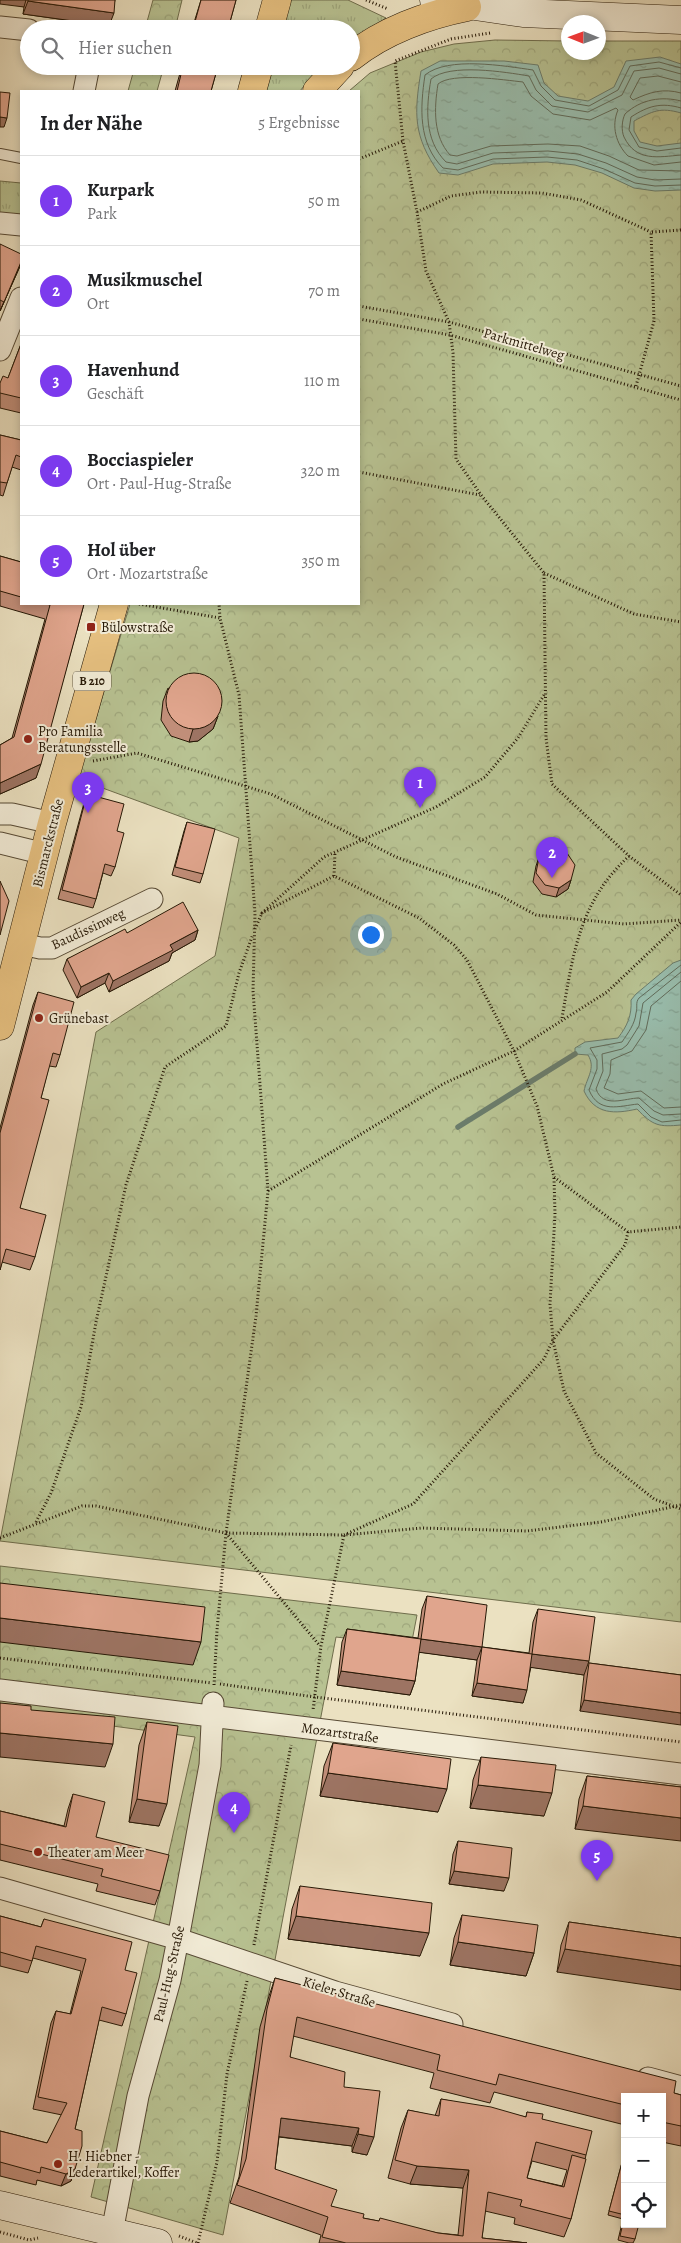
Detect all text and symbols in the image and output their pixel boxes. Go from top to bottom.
north arrow [561,15,606,60]
search box [20,20,360,75]
icon: search [38,34,66,62]
text: Hier suchen [78,35,172,61]
text: In der Nähe [40,109,142,137]
text: 5 Ergebnisse [258,112,340,134]
text: Kurpark [87,177,154,203]
text: 1 [53,190,59,212]
text: 50 m [308,190,340,212]
text: Park [87,203,117,225]
text: Musikmuschel [87,267,202,293]
text: 2 [52,280,60,302]
text: 70 m [308,280,340,302]
text: Ort [87,293,109,315]
street label: Parkmittelweg [481,323,567,365]
text: Havenhund [87,357,179,383]
text: 3 [53,370,59,392]
text: 110 m [304,370,340,392]
text: Geschäft [87,383,144,405]
text: Bocciaspieler [87,447,193,473]
text: 4 [52,460,60,482]
text: 320 m [301,460,340,482]
text: Ort · Paul-Hug-Straße [87,473,232,495]
text: Hol über [87,537,156,563]
text: 5 [53,550,59,572]
text: 350 m [301,550,340,572]
text: Ort · Mozartstraße [87,563,208,585]
place label: Bülowstraße [101,618,174,637]
marker: Bülowstraße [85,621,97,633]
road number: B 210 [73,671,111,690]
place label: Pro Familia Beratungsstelle [38,722,126,757]
marker: Pro Familia Beratungsstelle [22,733,34,745]
pin: 1 [404,767,436,808]
pin: 3 [72,772,104,813]
street label: Bismarckstraße [28,797,68,889]
pin: 2 [536,837,568,878]
street label: Baudissinweg [48,904,128,954]
your location [358,922,384,948]
place label: Grünebast [49,1009,109,1028]
marker: Grünebast [33,1012,45,1024]
street label: Mozartstraße [300,1718,380,1748]
pin: 4 [218,1792,250,1833]
pin: 5 [581,1840,613,1881]
place label: Theater am Meer [48,1843,145,1862]
marker: Theater am Meer [32,1846,44,1858]
street label: Paul-Hug-Straße [149,1924,189,2024]
street label: Kieler Straße [300,1972,378,2012]
map controls [621,2093,666,2228]
button: + [621,2093,666,2138]
button: − [621,2138,666,2183]
place label: H. Hiebner - Lederartikel, Koffer [68,2147,180,2182]
marker: H. Hiebner - Lederartikel, Koffer [52,2158,64,2170]
button: locate [621,2183,666,2228]

